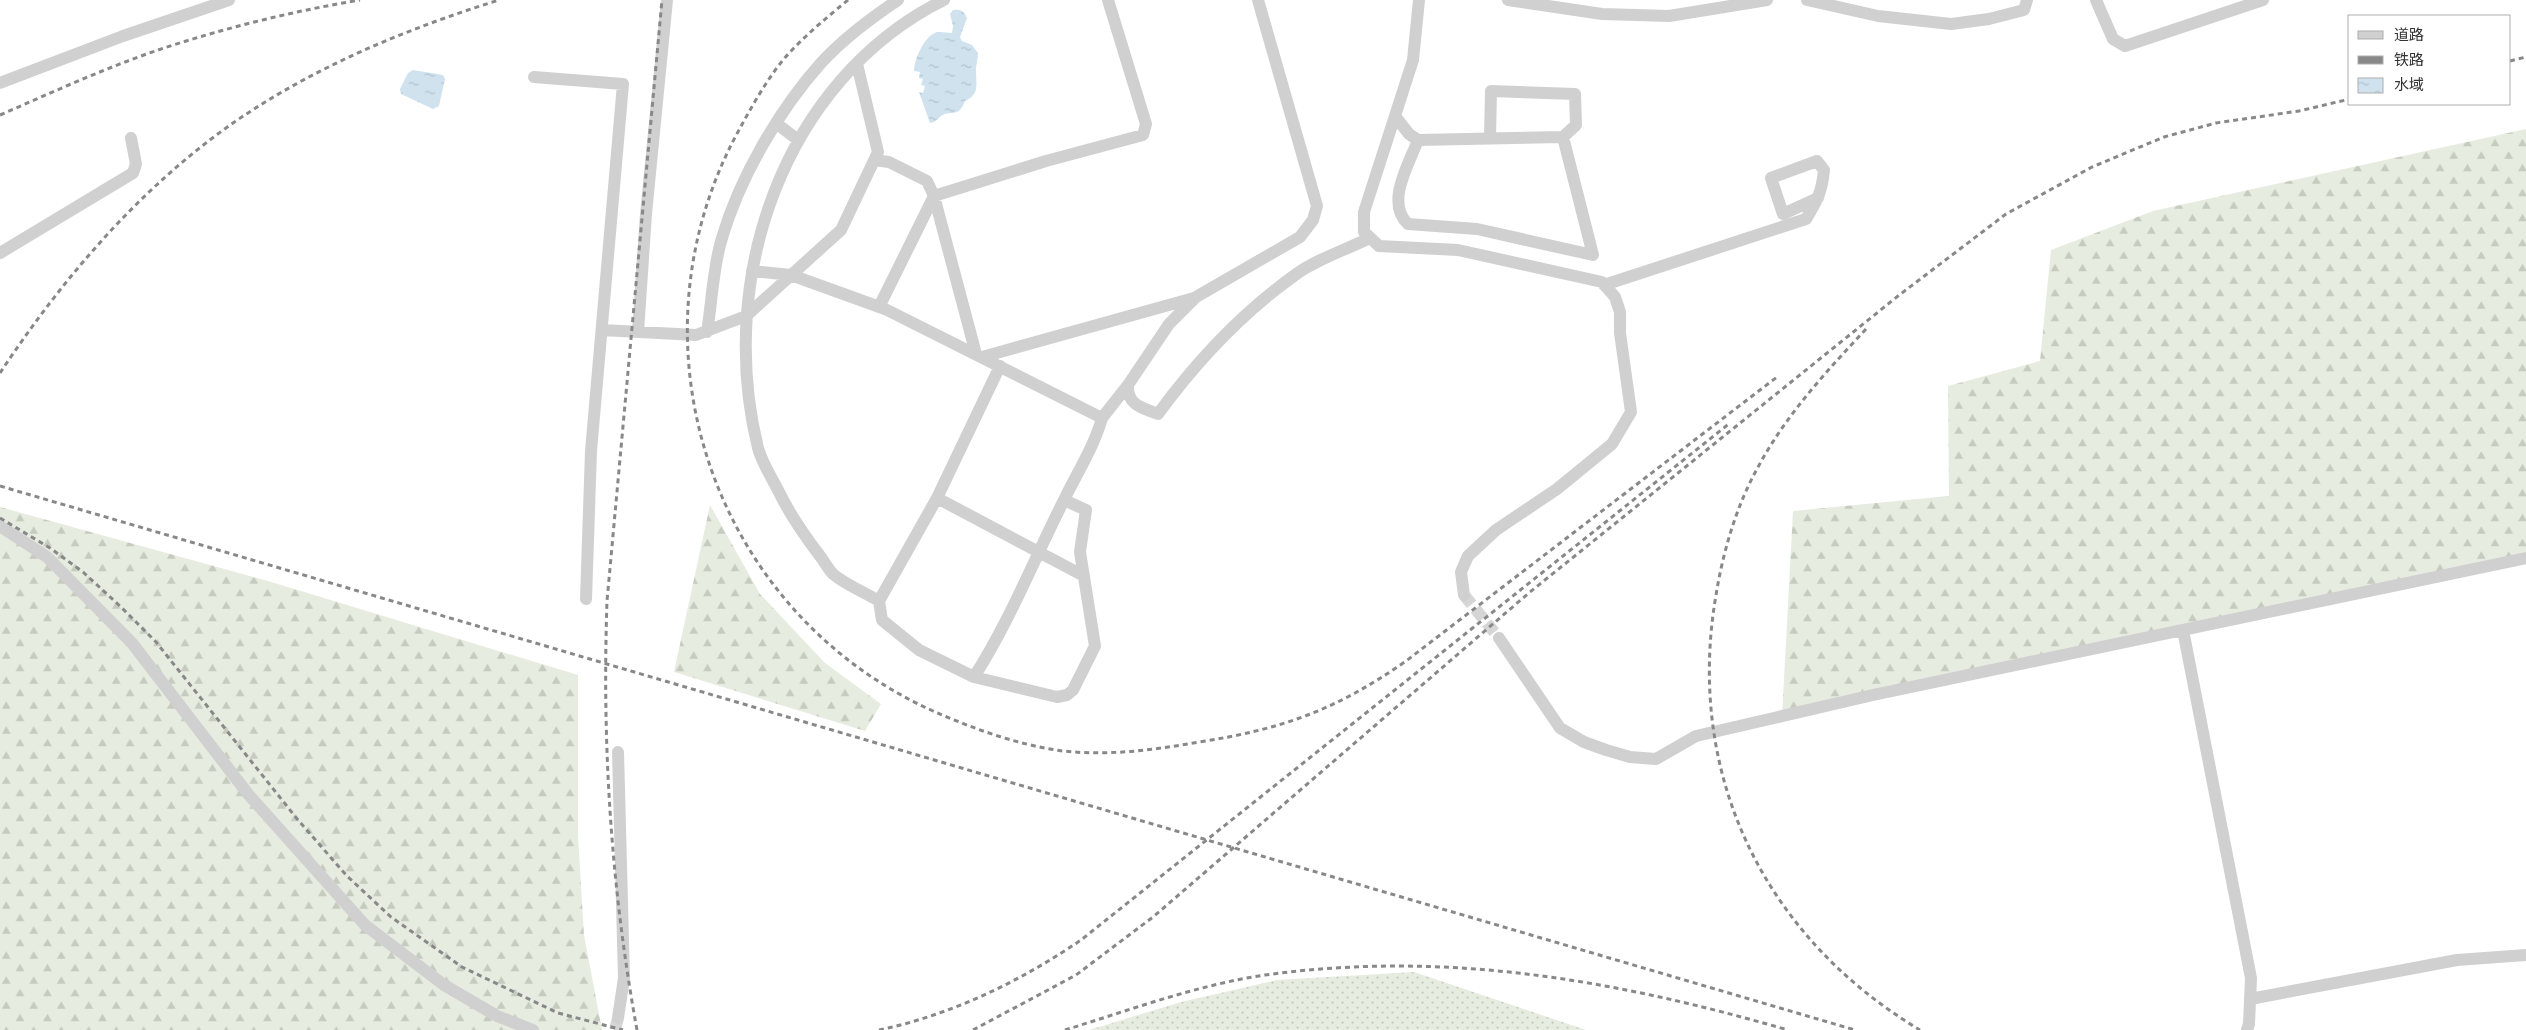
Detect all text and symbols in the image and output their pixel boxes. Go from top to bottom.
legend [2348,15,2511,105]
text: 道路 [2394,26,2424,45]
text: 铁路 [2394,51,2424,70]
text: 水域 [2394,76,2424,95]

